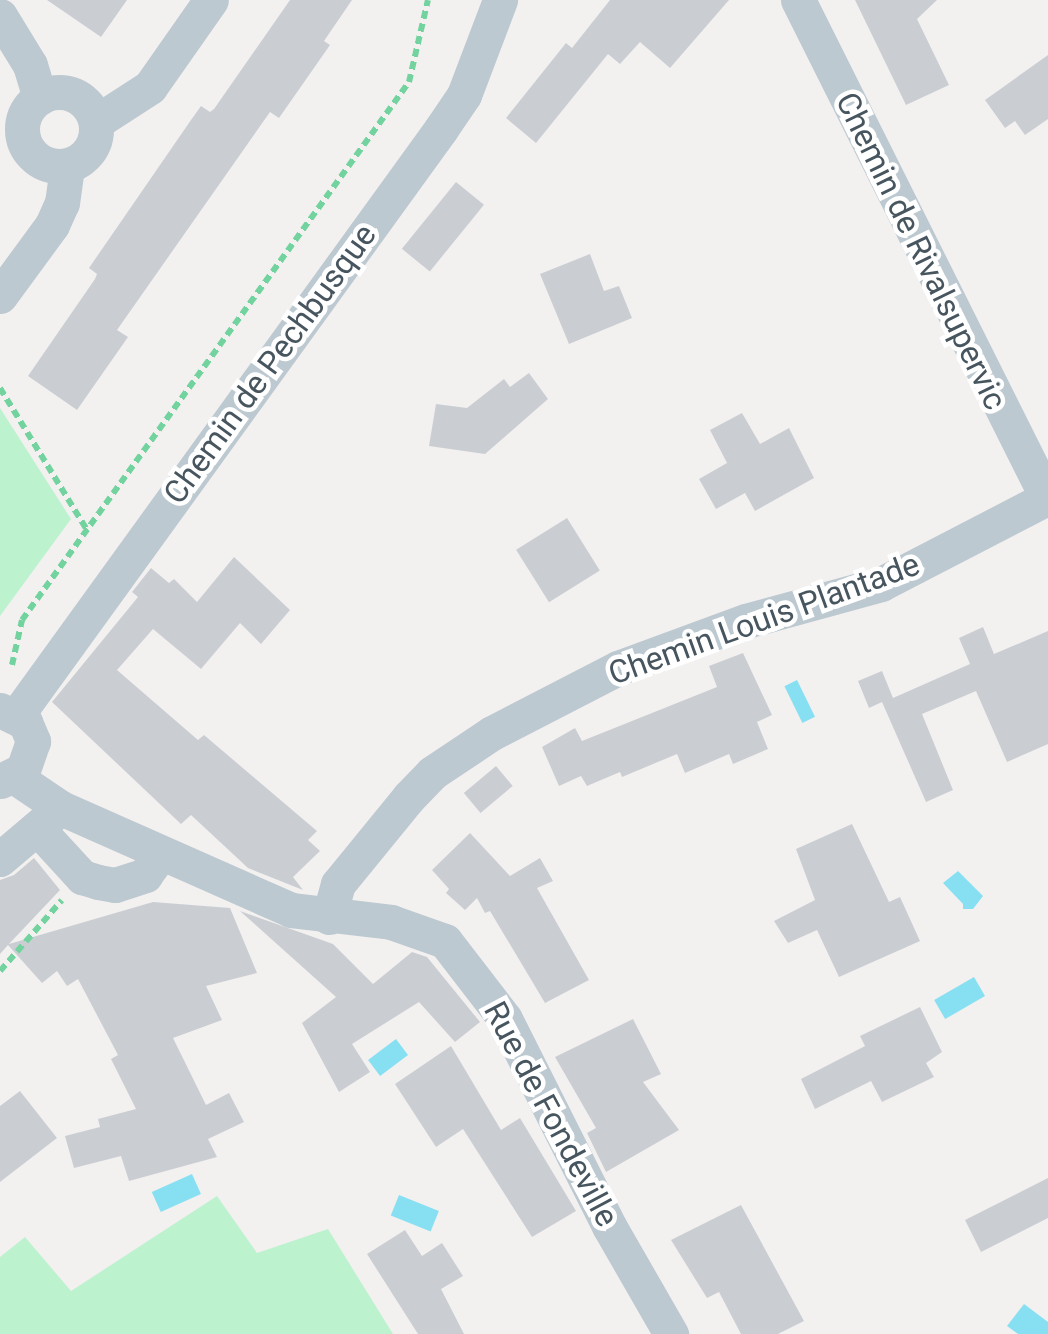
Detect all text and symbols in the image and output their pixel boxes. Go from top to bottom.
street label: Chemin de Rivalsupervic [827,86,1015,416]
street label: Chemin de Pechbusque [156,217,384,511]
street label: Chemin Louis Plantade [603,545,925,693]
street label: Rue de Fondeville [476,995,626,1233]

